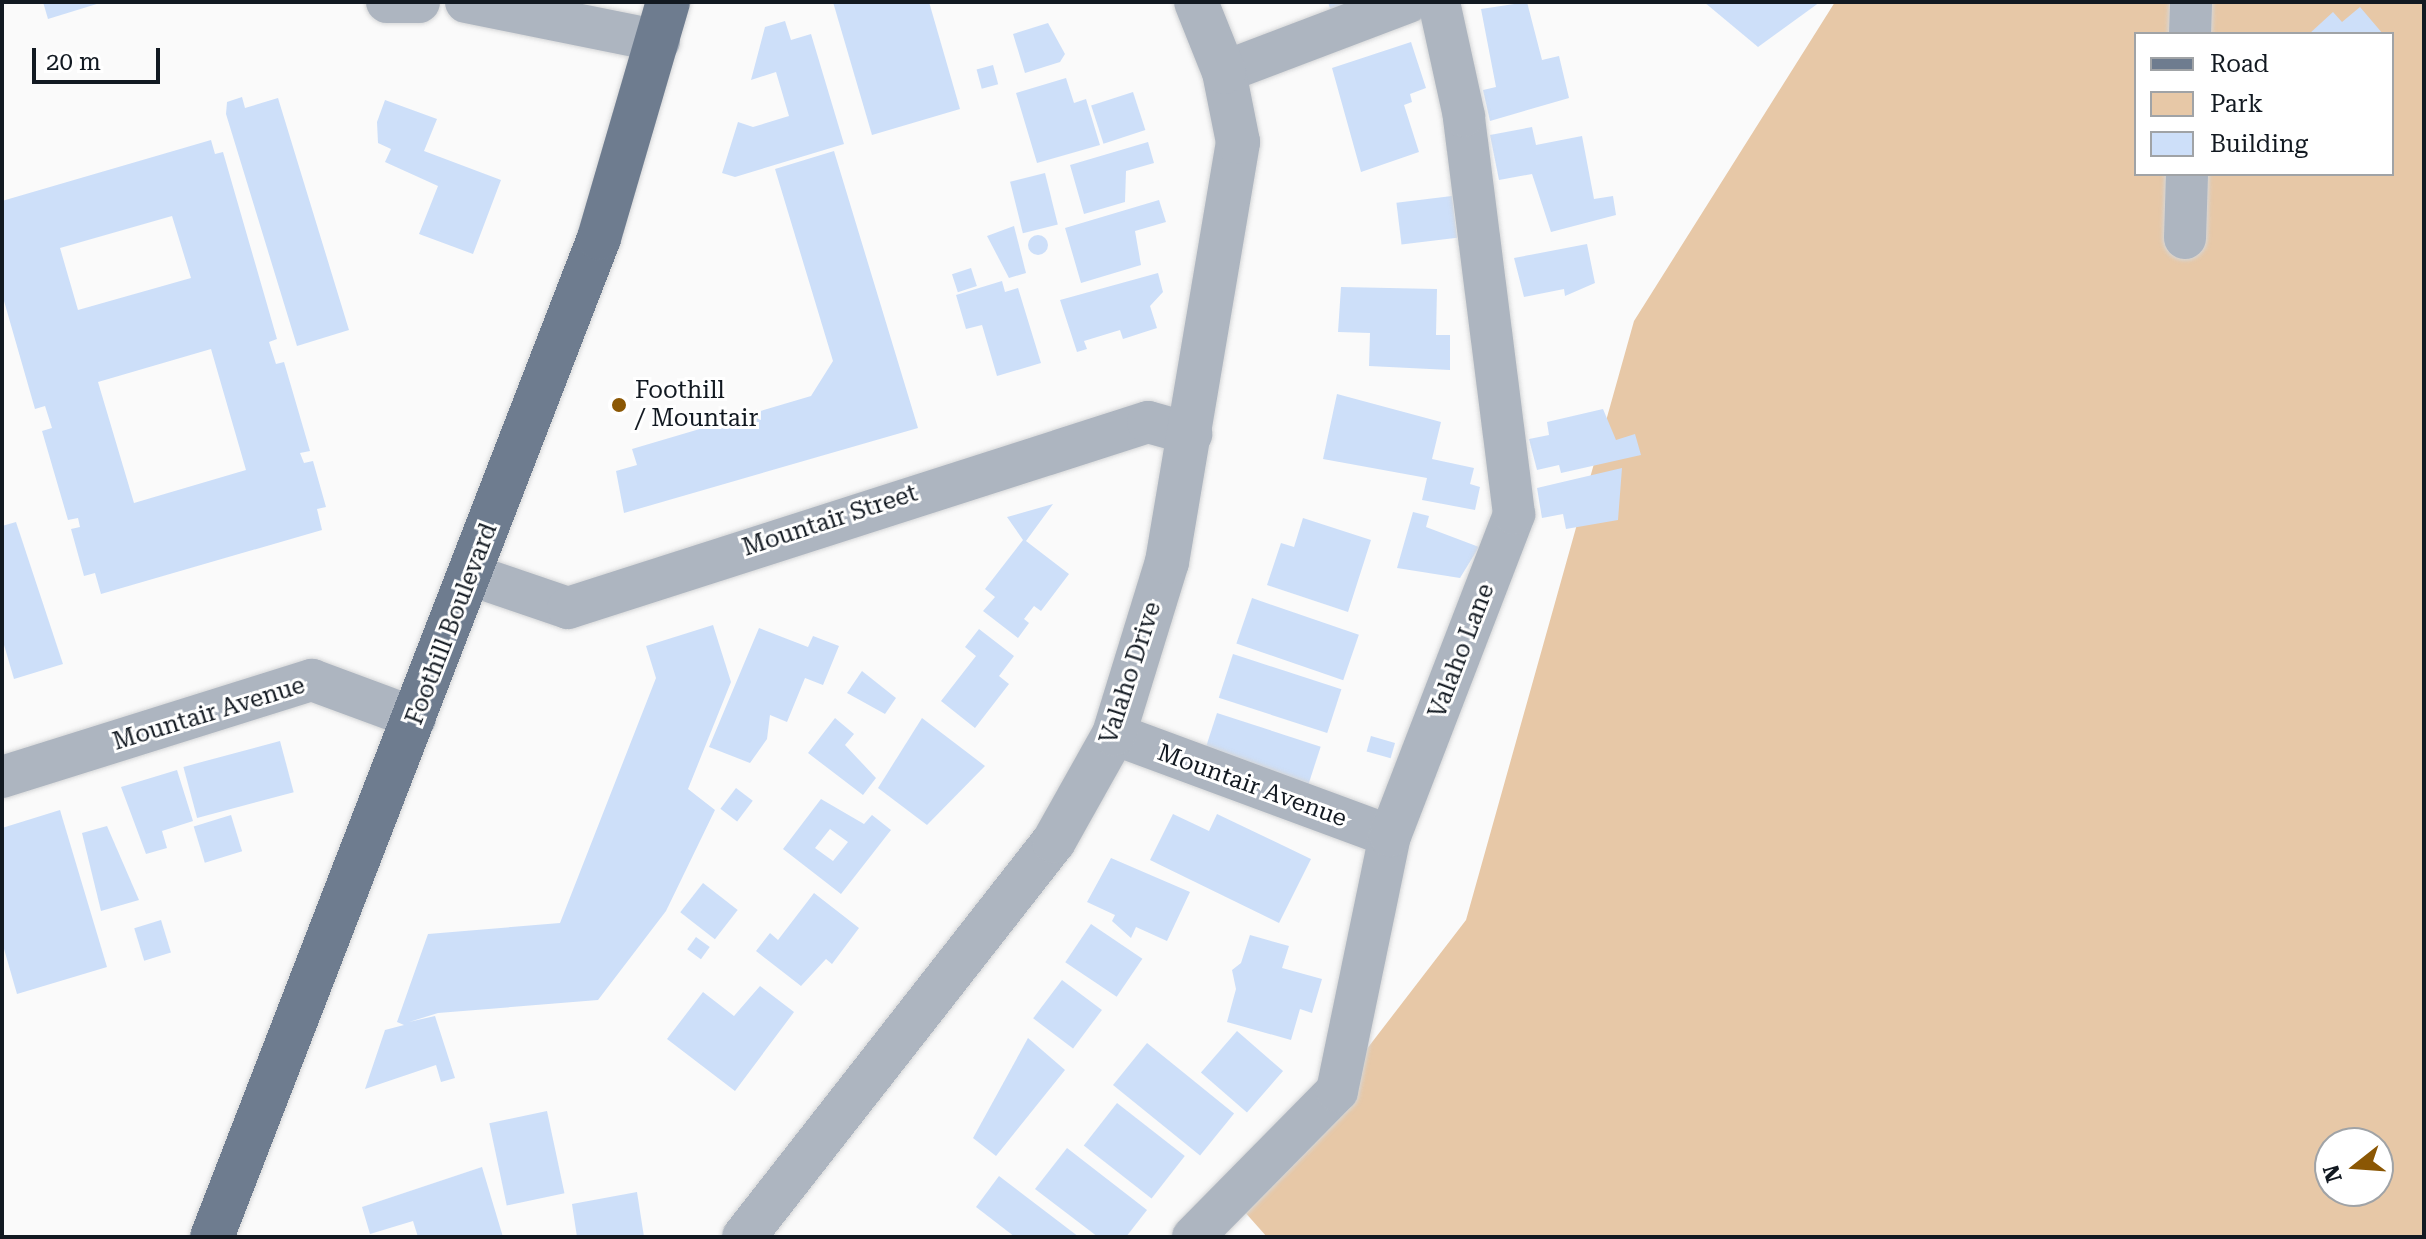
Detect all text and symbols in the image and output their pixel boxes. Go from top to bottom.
scale bar [36,32,164,82]
legend [2134,32,2394,176]
text: 20 m [46,48,101,76]
text: Road [2210,50,2269,78]
text: Park [2210,90,2263,118]
text: Building [2210,130,2308,158]
place label: Foothill / Mountair [635,377,758,433]
marker: Foothill / Mountair [610,396,628,414]
street label: Mountair Street [739,479,921,563]
street label: Foothill Boulevard [400,519,504,729]
street label: Valaho Lane [1423,580,1501,722]
street label: Valaho Drive [1094,598,1168,748]
street label: Mountair Avenue [109,671,309,757]
street label: Mountair Avenue [1153,738,1351,834]
north arrow [2314,1127,2394,1207]
text: N [2318,1162,2347,1185]

